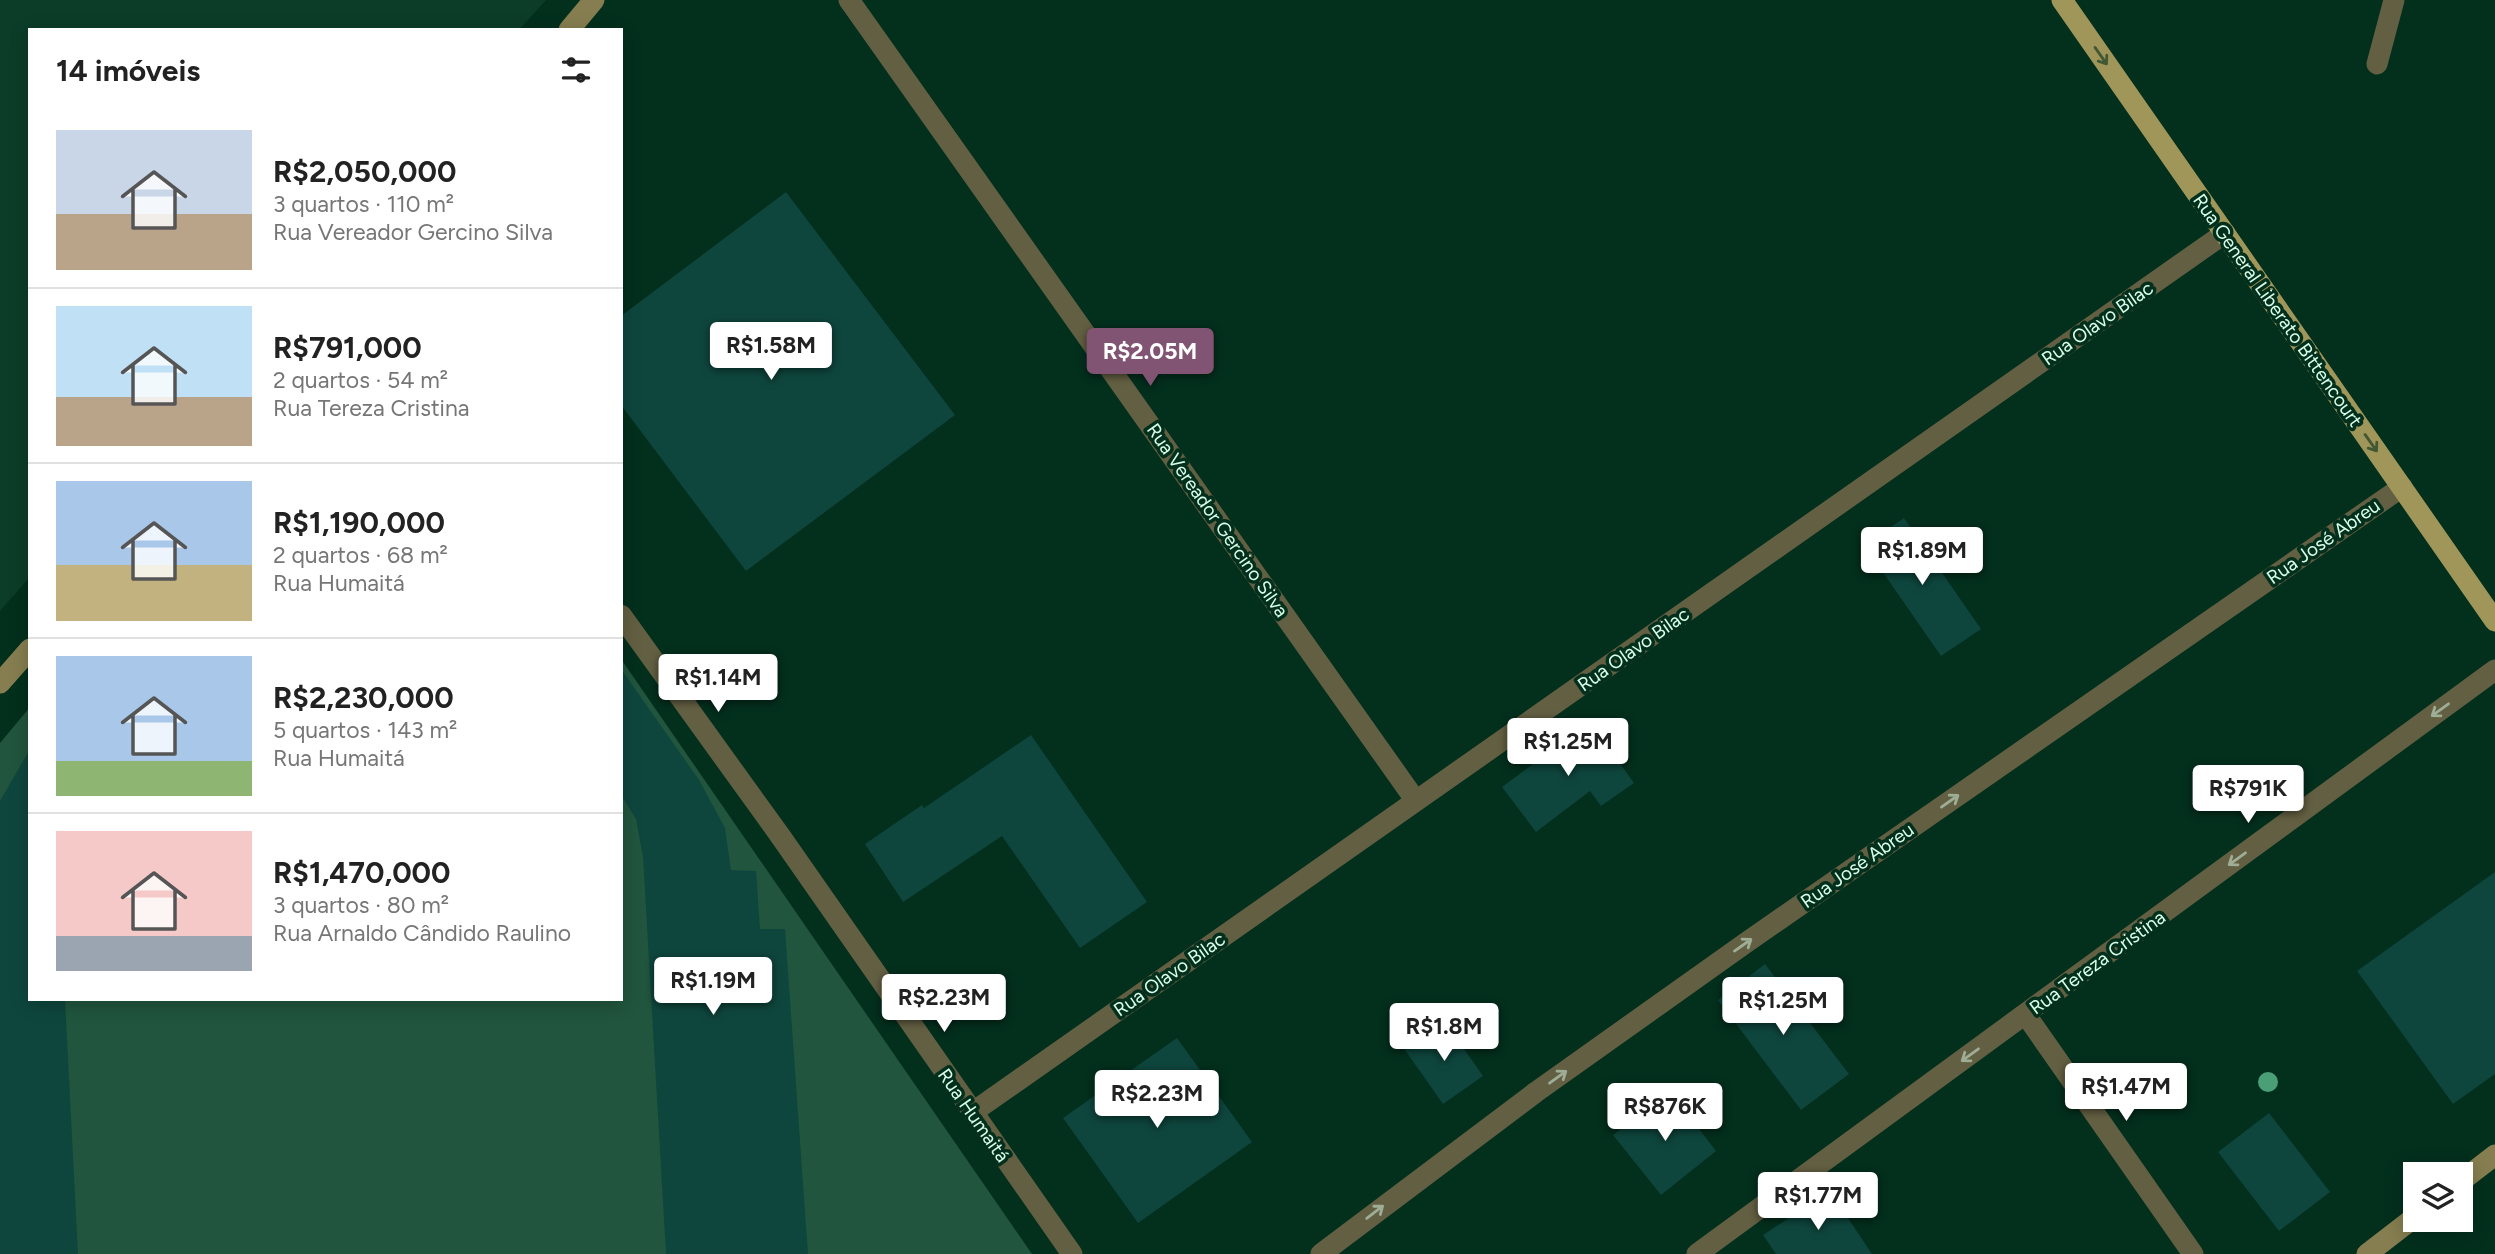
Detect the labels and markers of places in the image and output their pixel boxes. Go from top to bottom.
pin: R$1.58M [706,322,836,382]
pin: R$2.05M [1085,328,1215,388]
pin: R$1.89M [1857,528,1987,587]
pin: R$1.14M [653,654,783,714]
pin: R$1.25M [1503,718,1633,778]
pin: R$791K [2191,766,2305,825]
pin: R$1.19M [648,958,778,1017]
pin: R$2.23M [879,974,1009,1034]
pin: R$1.25M [1718,978,1848,1037]
pin: R$1.8M [1387,1004,1501,1063]
pin: R$1.47M [2061,1064,2191,1123]
pin: R$2.23M [1092,1070,1222,1130]
pin: R$876K [1608,1084,1722,1143]
pin: R$1.77M [1753,1172,1883,1232]

